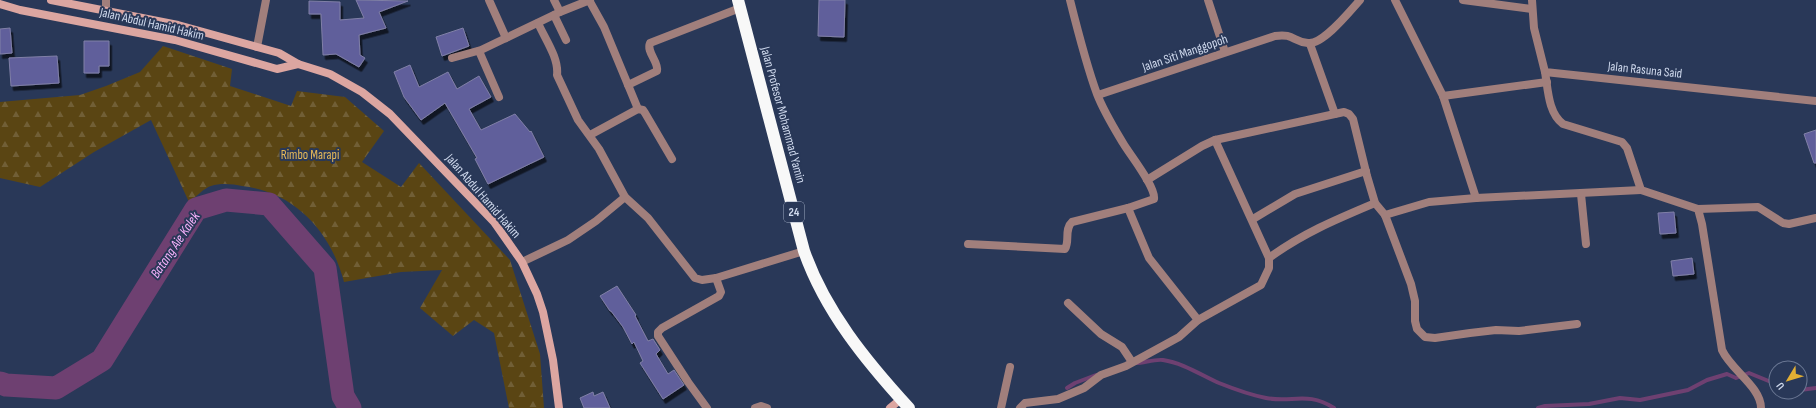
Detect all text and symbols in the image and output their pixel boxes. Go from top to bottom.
street label: Jalan Abdul Hamid Hakim [97,4,206,44]
street label: Jalan Siti Manggopoh [1139,31,1230,75]
street label: Jalan Profesor Mohammad Yamin [757,44,809,185]
street label: Jalan Rasuna Said [1606,58,1683,82]
park label: Rimbo Marapi [281,147,339,163]
street label: Jalan Abdul Hamid Hakim [441,150,524,241]
road number: 24 [784,202,804,222]
water label: Batang Aie Kalek [147,208,204,281]
north arrow [1768,360,1808,400]
text: U [1773,379,1787,392]

